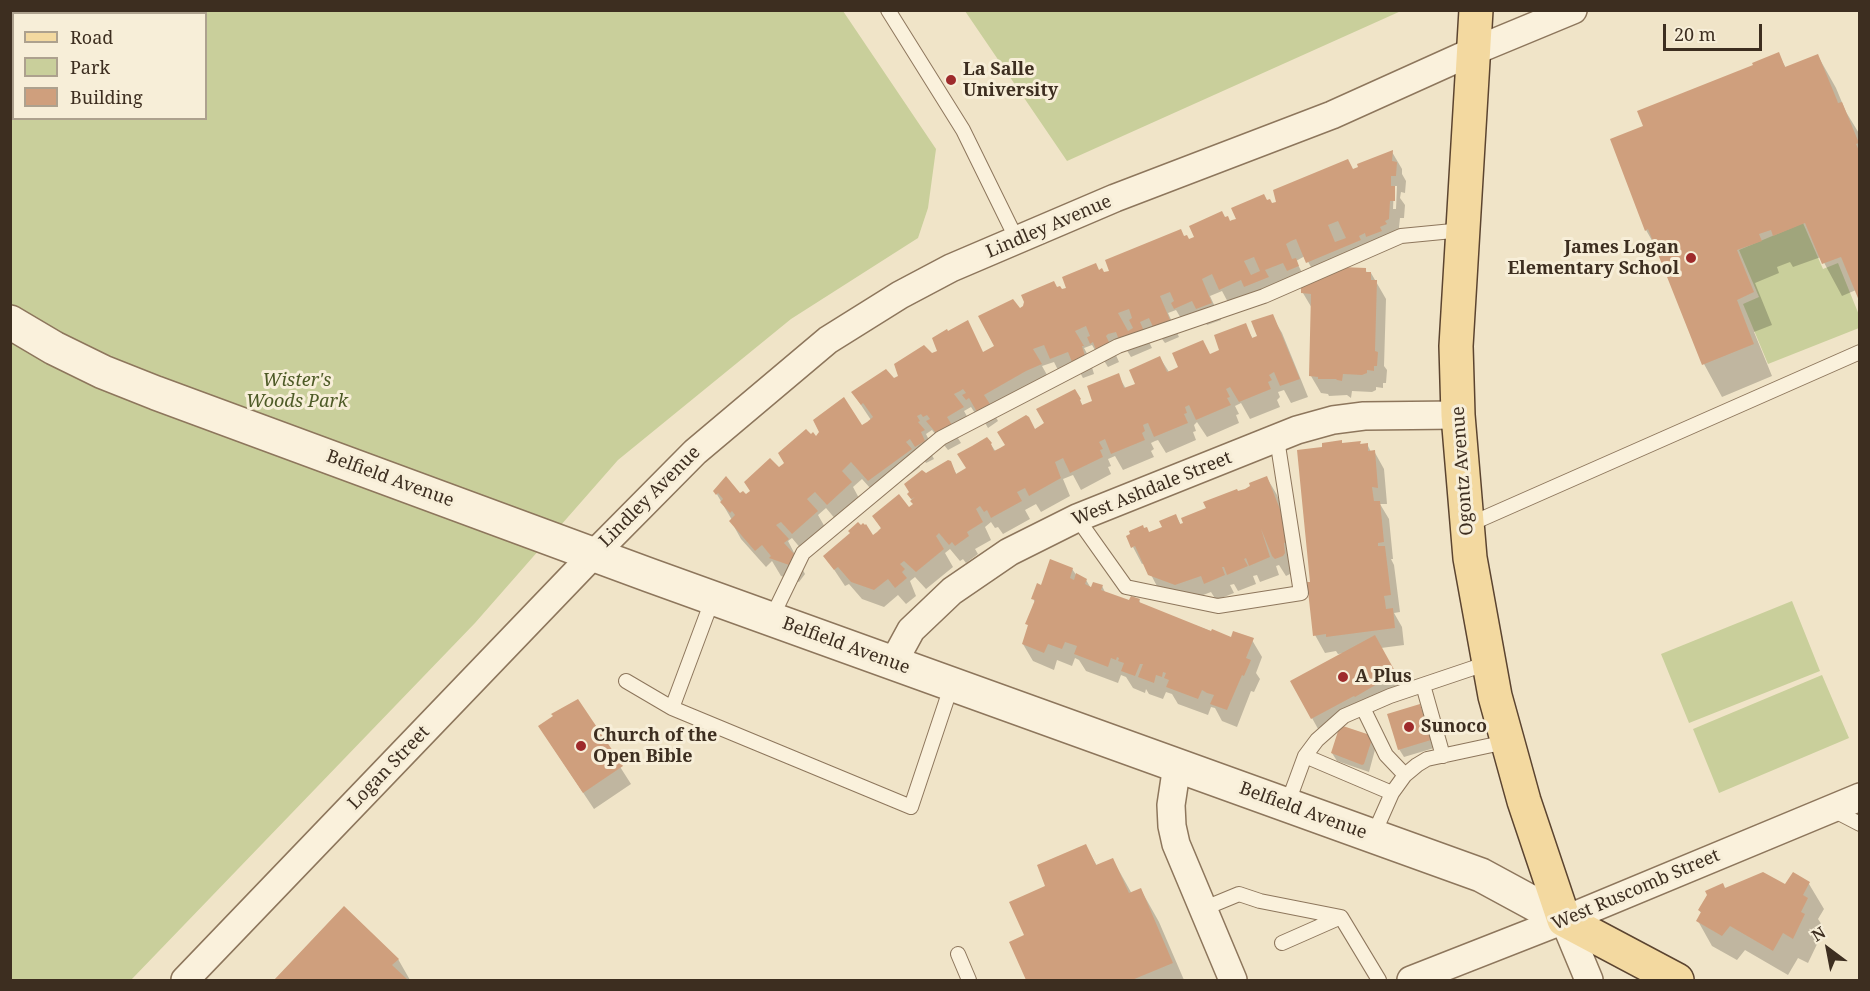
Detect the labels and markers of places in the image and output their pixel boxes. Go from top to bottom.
place label: La Salle University [963,59,1058,101]
marker: La Salle University [944,73,958,87]
place label: James Logan Elementary School [1508,237,1679,280]
marker: James Logan Elementary School [1684,251,1698,265]
place label: A Plus [1355,666,1412,688]
marker: A Plus [1336,670,1350,684]
place label: Sunoco [1421,716,1487,738]
marker: Sunoco [1402,720,1416,734]
place label: Church of the Open Bible [593,725,717,768]
marker: Church of the Open Bible [574,739,588,753]

